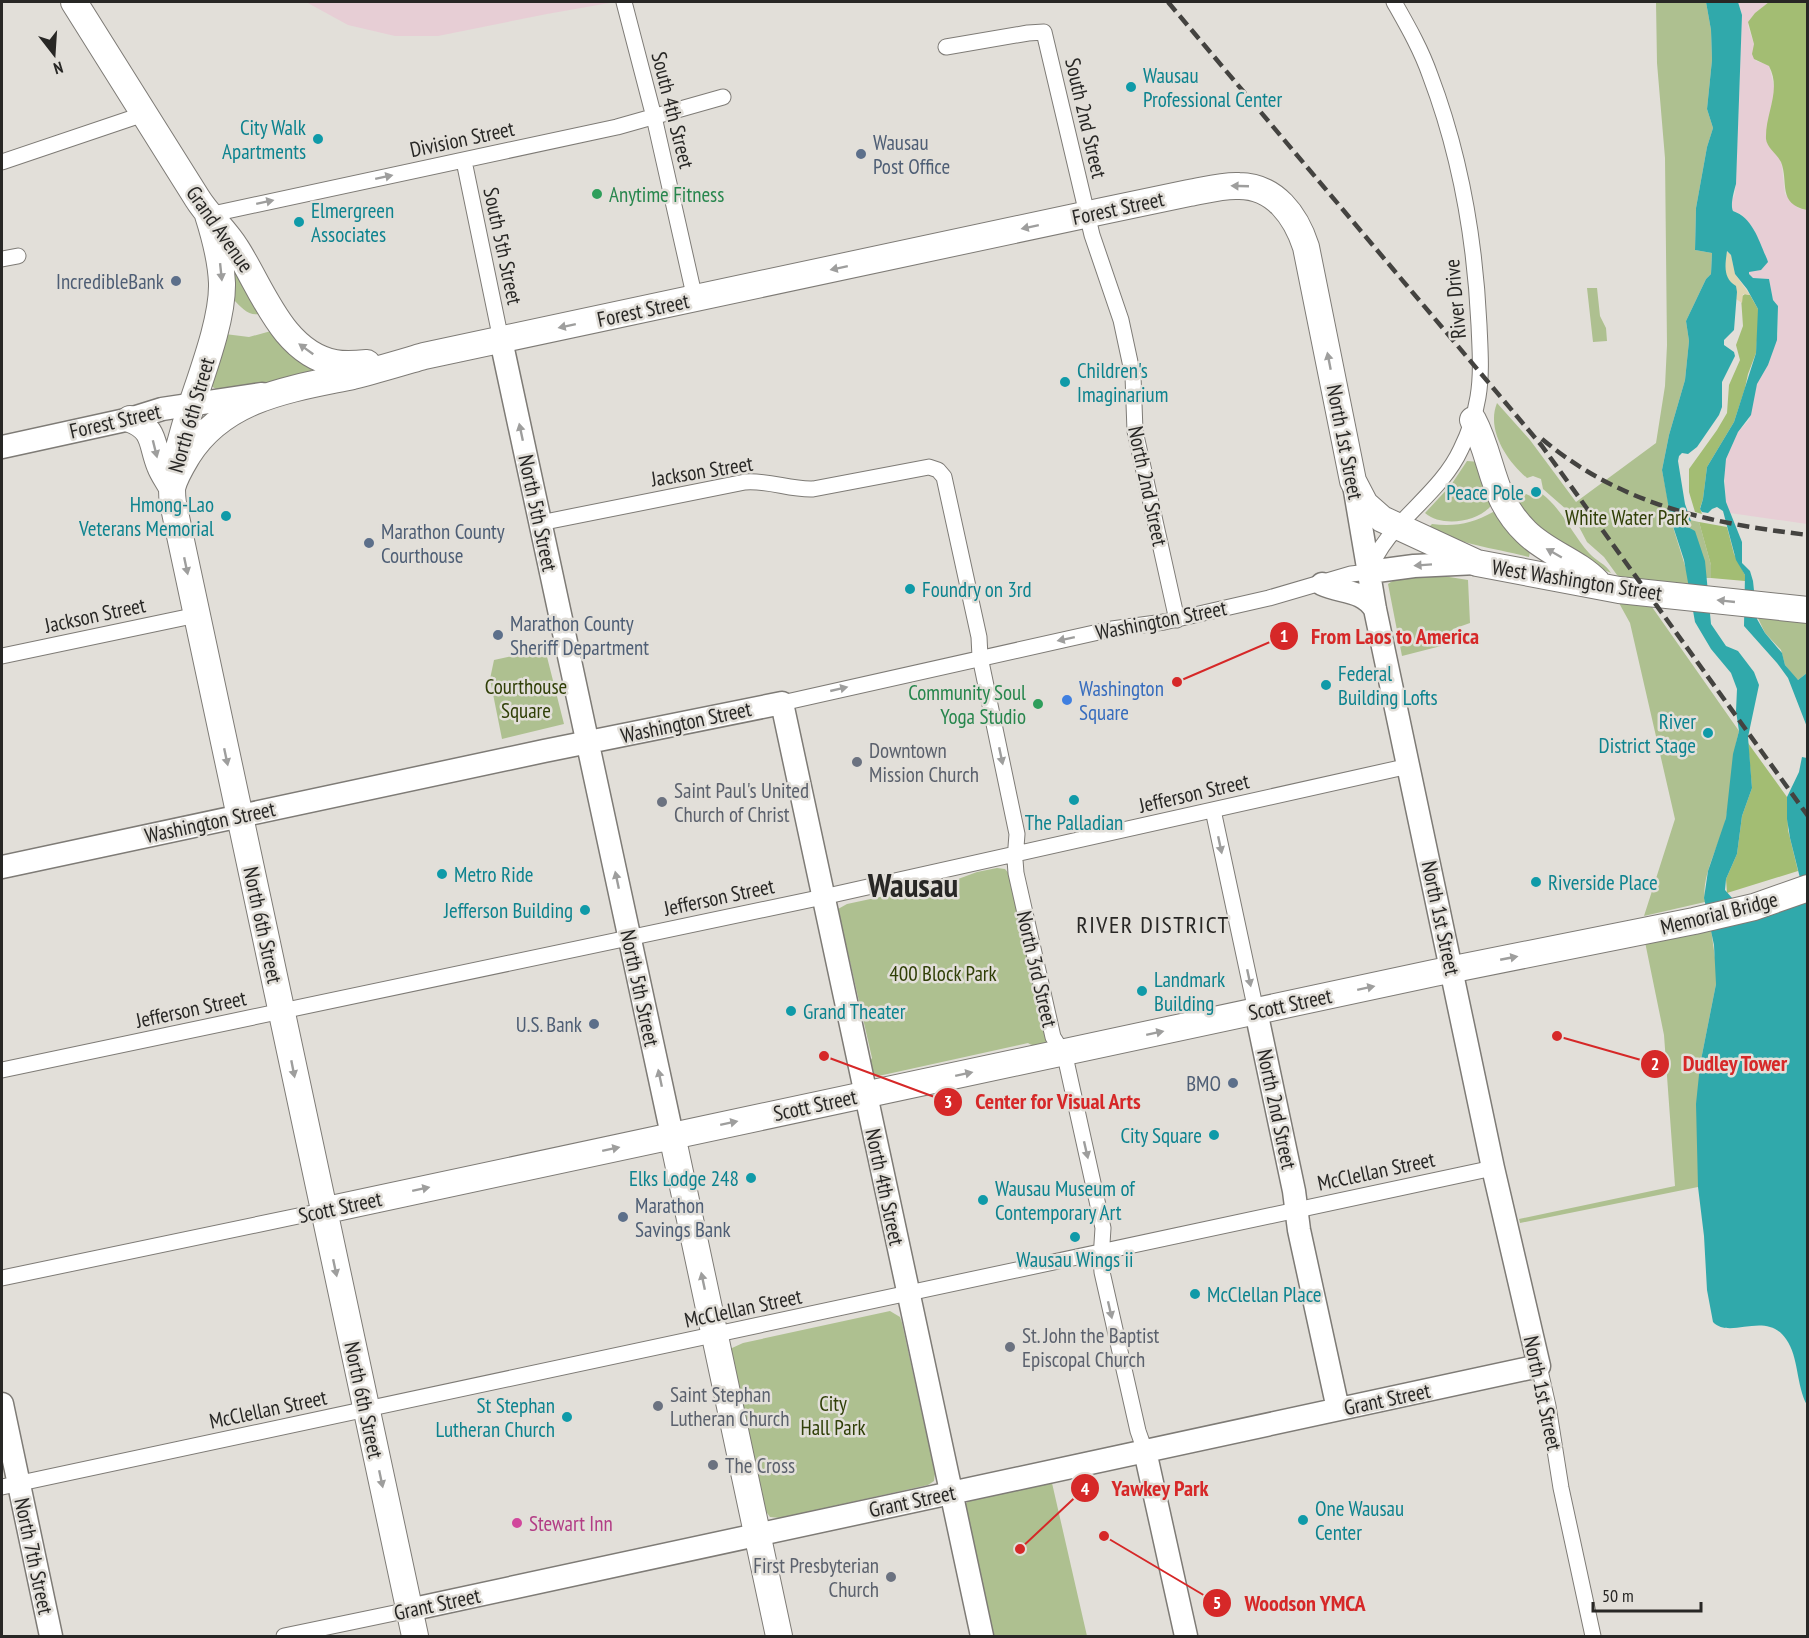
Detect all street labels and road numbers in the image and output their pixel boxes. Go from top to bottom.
street label: South 4th Street [646,49,701,171]
street label: South 2nd Street [1059,55,1113,181]
street label: Division Street [407,115,517,163]
street label: Grand Avenue [180,180,260,278]
street label: South 5th Street [477,185,529,307]
street label: Forest Street [1070,185,1166,231]
street label: River Drive [1438,258,1472,340]
street label: Forest Street [595,287,691,333]
street label: North 6th Street [162,354,220,476]
street label: North 1st Street [1321,382,1369,502]
street label: Forest Street [67,397,164,445]
street label: North 2nd Street [1122,424,1174,549]
street label: Jackson Street [648,450,755,493]
street label: North 5th Street [512,452,564,574]
street label: West Washington Street [1490,553,1664,607]
street label: Jackson Street [41,591,148,639]
street label: Washington Street [1093,594,1229,646]
street label: Washington Street [618,695,754,749]
street label: Jefferson Street [1135,767,1252,819]
street label: Washington Street [142,795,278,849]
street label: North 1st Street [1416,858,1466,978]
street label: North 6th Street [237,864,289,986]
street label: Jefferson Street [660,872,777,922]
street label: Memorial Bridge [1658,885,1780,941]
street label: North 3rd Street [1011,908,1064,1030]
street label: North 5th Street [614,927,666,1049]
street label: Scott Street [1246,982,1334,1026]
street label: Jefferson Street [132,984,249,1034]
street label: North 2nd Street [1251,1047,1303,1172]
street label: Scott Street [771,1083,859,1127]
street label: North 4th Street [859,1126,911,1248]
street label: McClellan Street [1315,1145,1437,1197]
street label: Scott Street [296,1185,384,1229]
street label: McClellan Street [682,1282,804,1334]
street label: North 1st Street [1518,1333,1568,1453]
street label: North 6th Street [338,1339,390,1461]
street label: Grant Street [1341,1377,1433,1421]
street label: McClellan Street [207,1383,329,1435]
street label: Grant Street [866,1479,958,1523]
street label: North 7th Street [8,1495,60,1617]
street label: Grant Street [391,1582,483,1626]

